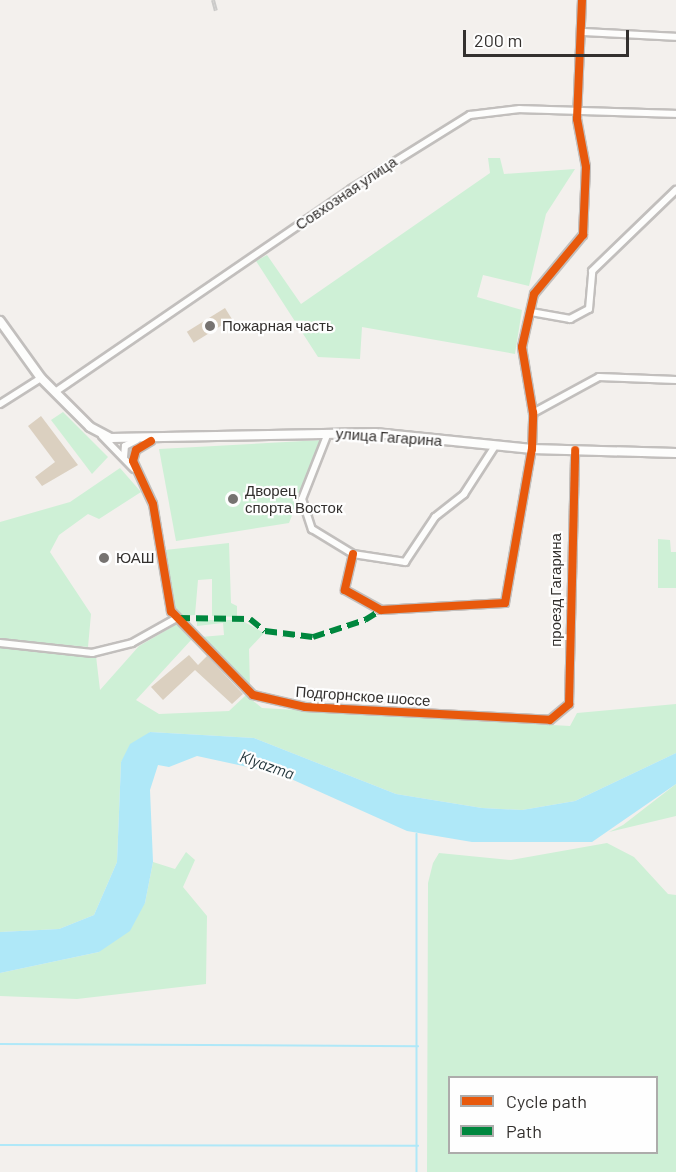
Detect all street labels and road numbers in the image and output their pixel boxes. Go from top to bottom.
street label: Совхозная улица [292,152,400,234]
street label: улица Гагарина [335,424,443,450]
street label: проезд Гагарина [547,533,565,647]
street label: Подгорнское шоссе [295,682,431,710]

